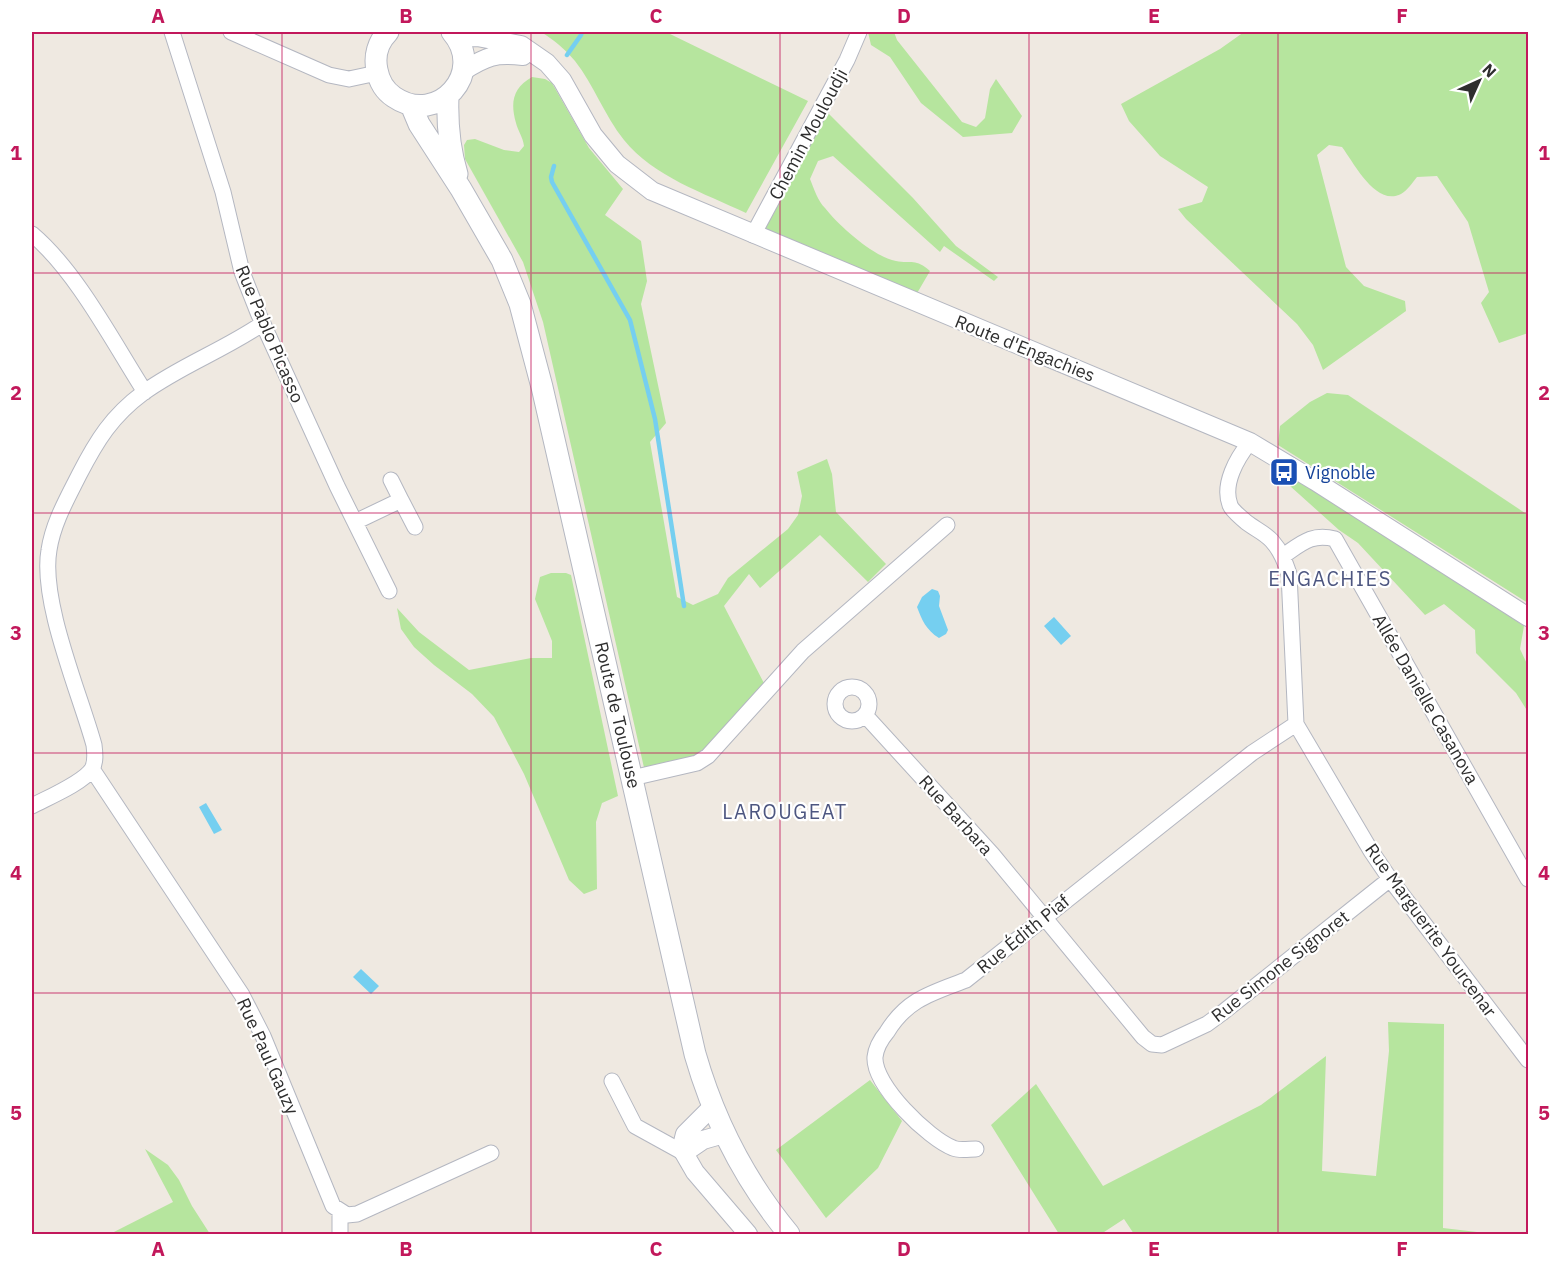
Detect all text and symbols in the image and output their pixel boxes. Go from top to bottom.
text: A [151,2,165,29]
text: B [399,2,413,29]
text: C [649,2,663,29]
text: D [897,2,911,29]
text: E [1148,2,1160,29]
text: F [1396,2,1408,29]
north arrow [1449,51,1509,111]
text: N [1478,59,1501,82]
street label: Chemin Mouloudji [764,64,852,204]
text: 1 [10,139,22,166]
text: 1 [1538,139,1550,166]
street label: Rue Pablo Picasso [231,262,309,406]
street label: Route d'Engachies [952,309,1098,387]
text: 2 [10,379,22,406]
text: 2 [1538,379,1550,406]
bus stop icon: Vignoble [1268,456,1300,488]
place label: Vignoble [1305,461,1376,484]
district label: ENGACHIES [1268,565,1392,592]
street label: Allée Danielle Casanova [1368,610,1484,789]
text: 3 [10,619,22,646]
text: 3 [1538,619,1550,646]
street label: Route de Toulouse [590,639,646,791]
street label: Rue Barbara [914,770,998,860]
district label: LAROUGEAT [722,798,848,825]
street label: Rue Marguerite Yourcenar [1360,839,1502,1022]
text: 4 [10,859,22,886]
text: 4 [1538,859,1550,886]
street label: Rue Édith Piaf [972,889,1074,978]
street label: Rue Simone Signoret [1207,905,1353,1027]
street label: Rue Paul Gauzy [232,994,304,1118]
text: 5 [10,1099,22,1126]
text: 5 [1538,1099,1550,1126]
text: A [151,1235,165,1262]
text: B [399,1235,413,1262]
text: C [649,1235,663,1262]
text: D [897,1235,911,1262]
text: E [1148,1235,1160,1262]
text: F [1396,1235,1408,1262]

